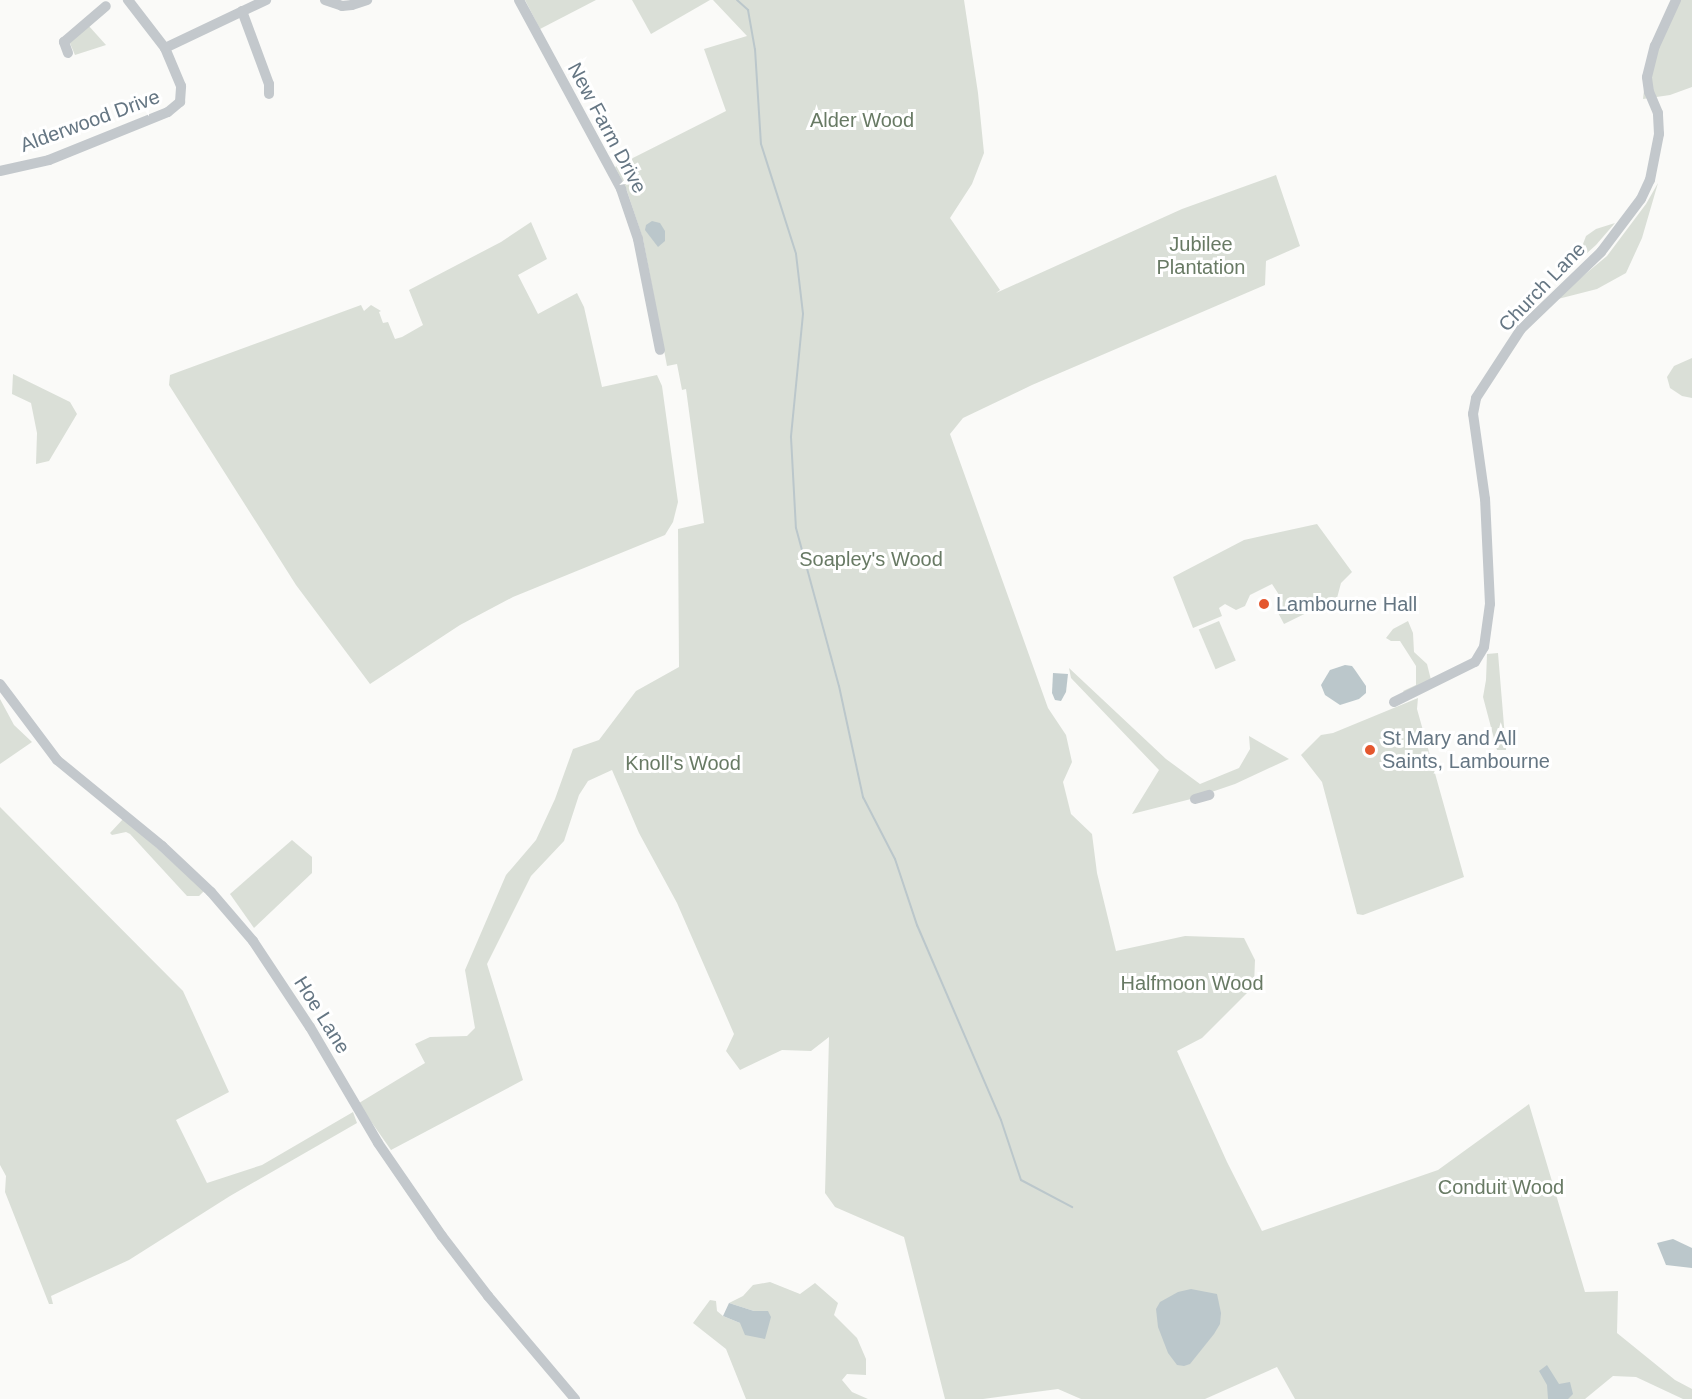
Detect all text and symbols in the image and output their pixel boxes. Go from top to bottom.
street label: New Farm Drive [562,59,652,197]
street label: Alderwood Drive [17,85,163,157]
park label: Alder Wood [810,108,914,132]
park label: Jubilee Plantation [1157,233,1245,280]
street label: Church Lane [1494,237,1590,337]
park label: Soapley's Wood [799,547,943,571]
place label: Lambourne Hall [1276,592,1417,616]
marker: Lambourne Hall [1257,597,1271,611]
place label: St Mary and All Saints, Lambourne [1382,726,1550,773]
marker: St Mary and All Saints, Lambourne [1363,743,1377,757]
park label: Knoll's Wood [625,751,741,775]
park label: Halfmoon Wood [1120,971,1264,995]
street label: Hoe Lane [289,972,355,1058]
park label: Conduit Wood [1438,1175,1564,1199]

